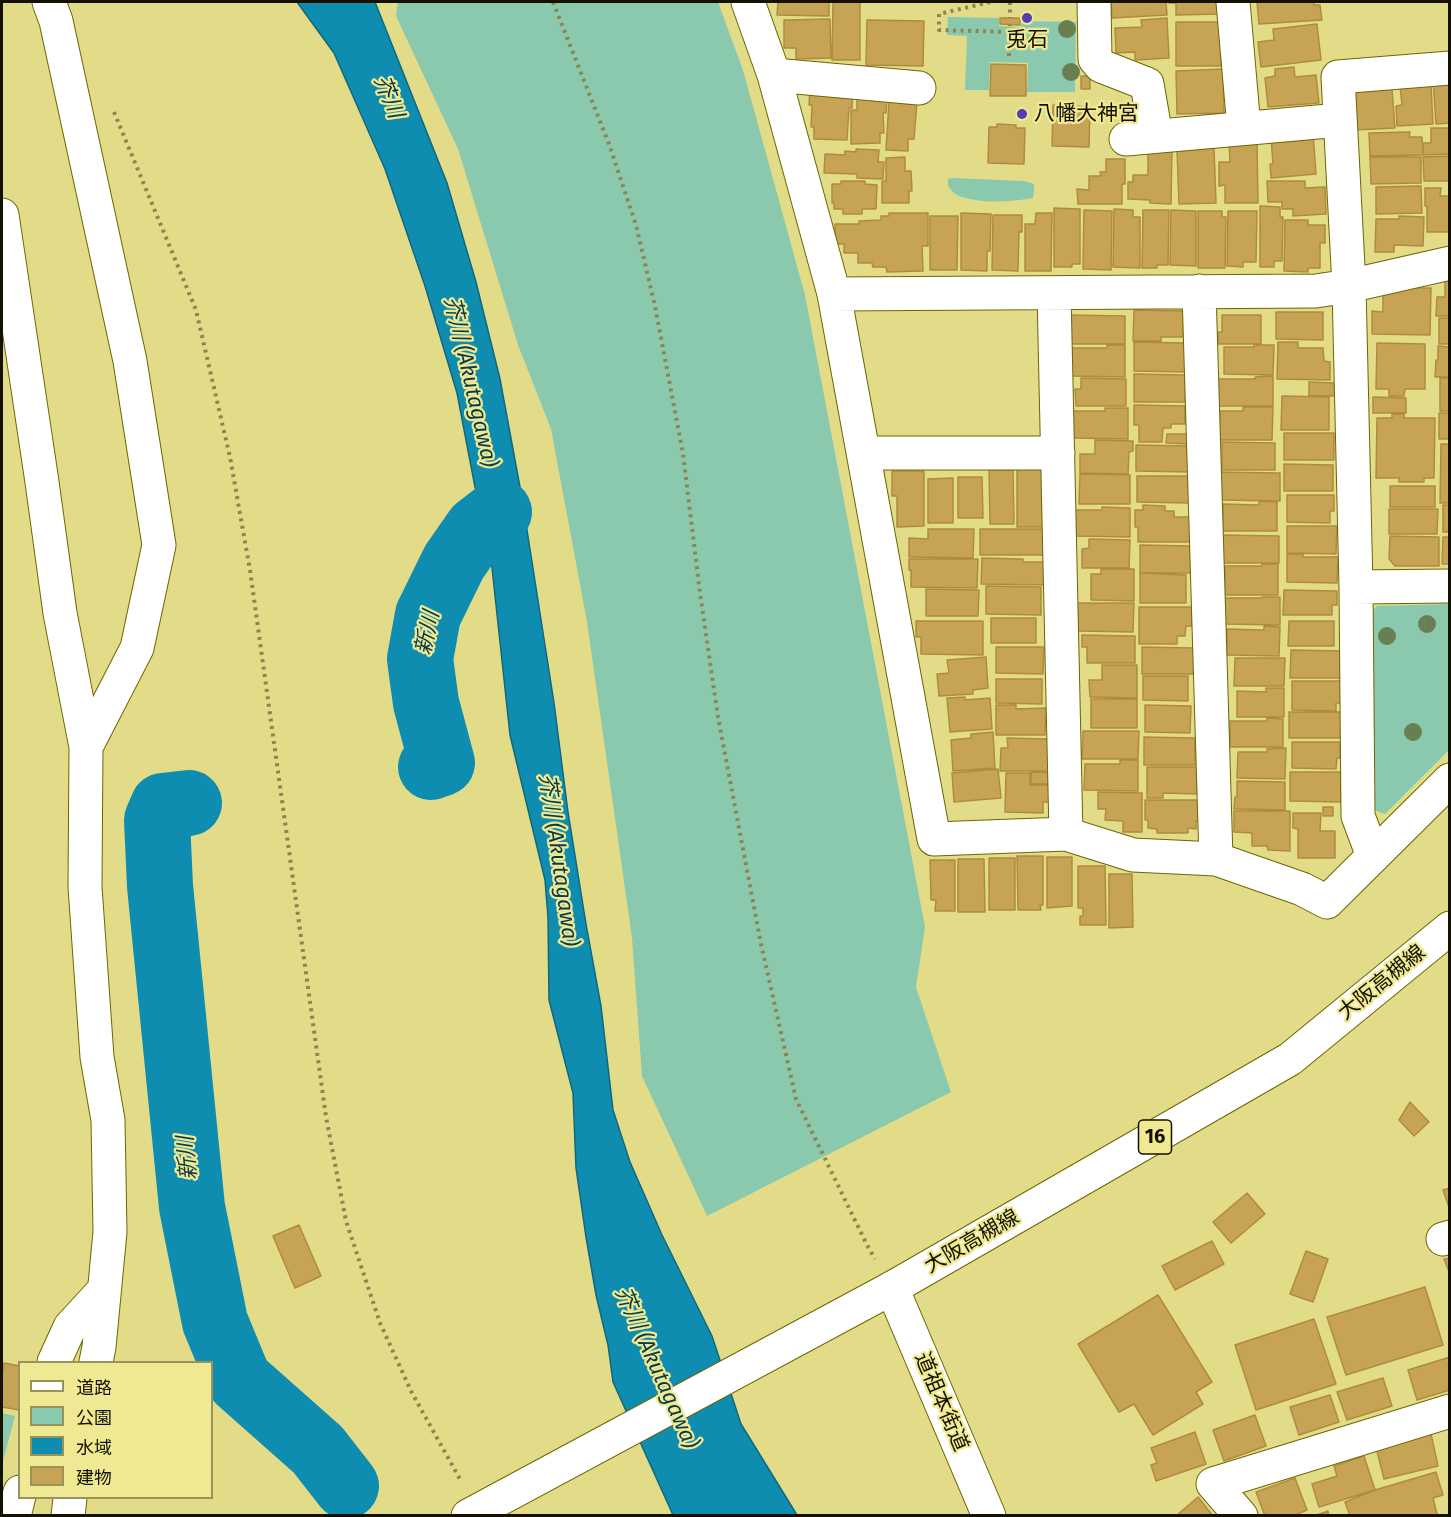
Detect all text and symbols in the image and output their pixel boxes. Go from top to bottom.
marker: 兎石 [1020,11,1034,25]
place label: 兎石 [1006,27,1048,53]
water label: 芥川 [368,72,408,122]
place label: 八幡大神宮 [1034,101,1139,127]
marker: 八幡大神宮 [1015,107,1029,121]
water label: 芥川 (Akutagawa) [438,294,502,470]
water label: 新川 [411,609,445,657]
water label: 芥川 (Akutagawa) [533,772,583,948]
street label: 大阪高槻線 [1333,940,1431,1026]
road number: 16 [1138,1120,1172,1154]
water label: 新川 [173,1135,203,1181]
street label: 大阪高槻線 [920,1205,1024,1279]
water label: 芥川 (Akutagawa) [609,1283,703,1453]
street label: 道祖本街道 [909,1349,973,1455]
legend [18,1361,213,1499]
text: 道路 [76,1377,112,1399]
text: 公園 [76,1407,112,1429]
text: 水域 [76,1437,112,1459]
text: 建物 [76,1467,112,1489]

